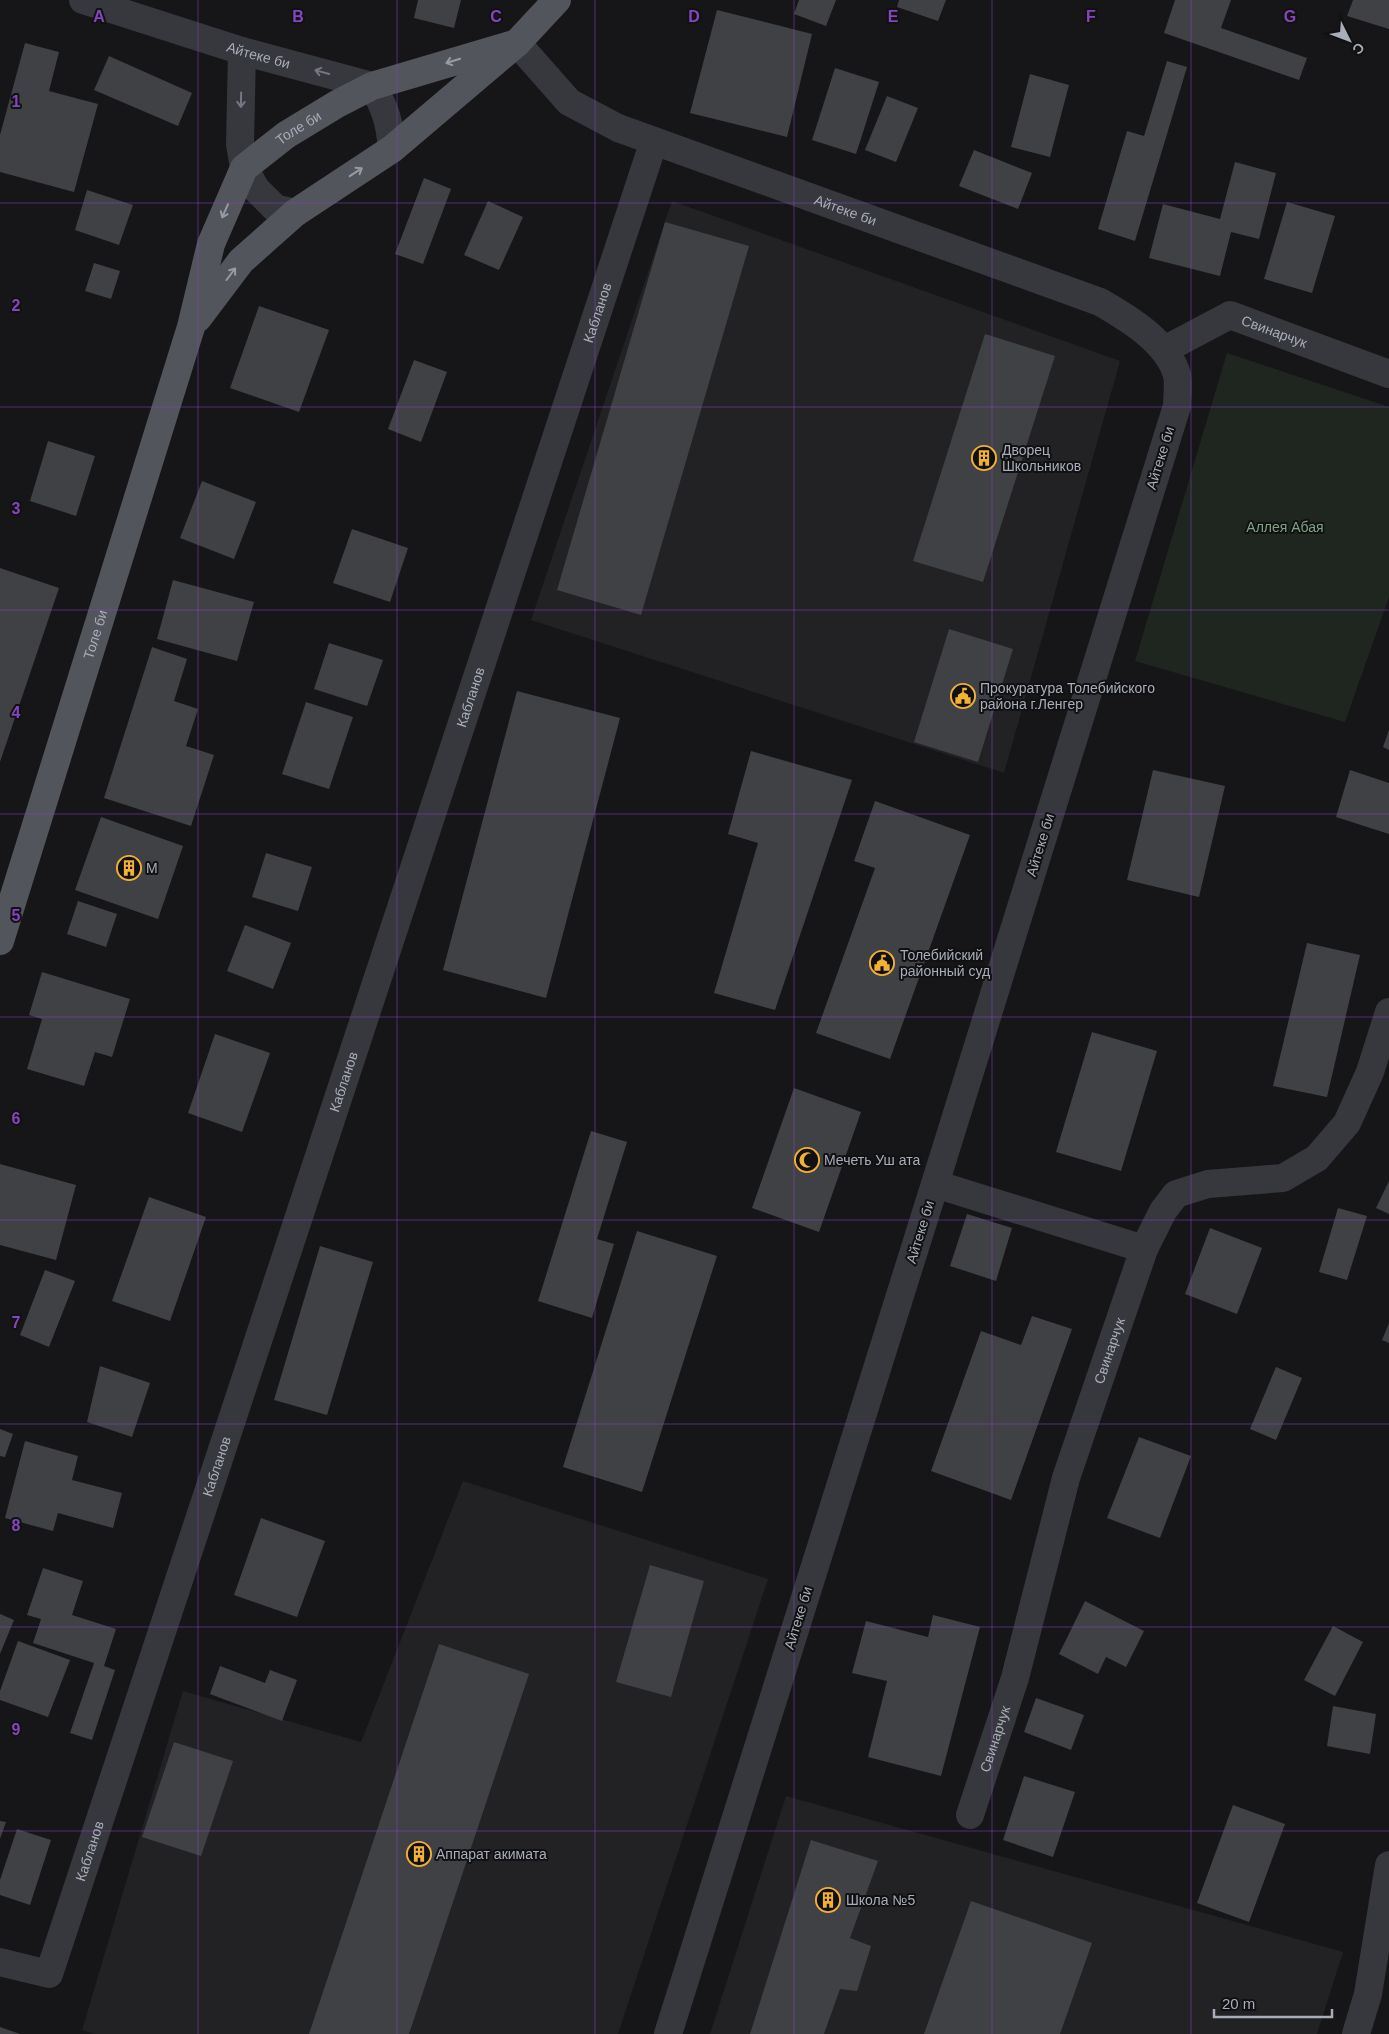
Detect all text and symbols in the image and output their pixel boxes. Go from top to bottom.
text: A [93,8,105,25]
text: B [292,8,304,25]
text: C [490,8,502,25]
text: D [688,8,700,25]
text: E [888,8,899,25]
text: F [1086,8,1096,25]
text: G [1284,8,1296,25]
north arrow [1324,15,1374,65]
street label: Айтеке би [225,39,292,72]
text: С [1349,40,1368,58]
one-way arrow [446,57,462,67]
one-way arrow [314,67,330,77]
one-way arrow [236,92,246,108]
text: 1 [12,93,21,110]
street label: Толе би [272,108,324,148]
one-way arrow [349,167,363,177]
street label: Айтеке би [812,192,879,229]
one-way arrow [219,203,229,218]
one-way arrow [225,268,236,281]
street label: Кабланов [580,281,615,345]
text: 2 [12,297,21,314]
street label: Свинарчук [1239,312,1310,351]
street label: Айтеке би [1143,425,1177,491]
place label: Дворец Школьников [1002,442,1081,474]
building icon: Дворец Школьников [971,445,997,471]
text: 3 [12,500,21,517]
park label: Аллея Абая [1246,519,1324,535]
street label: Толе би [80,608,111,661]
street label: Кабланов [453,665,488,729]
place label: Прокуратура Толебийского района г.Ленгер [980,680,1155,712]
public building icon: Прокуратура Толебийского района г.Ленгер [950,683,976,709]
text: 4 [12,704,21,721]
street label: Айтеке би [1023,812,1057,878]
building icon: M [116,855,142,881]
place label: M [146,860,158,876]
text: 5 [12,907,21,924]
place label: Толебийский районный суд [900,947,990,979]
public building icon: Толебийский районный суд [869,950,895,976]
street label: Кабланов [326,1050,361,1114]
text: 6 [12,1110,21,1127]
mosque icon: Мечеть Уш ата [794,1147,820,1173]
place label: Мечеть Уш ата [824,1152,920,1168]
street label: Айтеке би [903,1199,937,1265]
text: 7 [12,1314,21,1331]
street label: Свинарчук [1091,1315,1128,1386]
street label: Кабланов [199,1434,234,1498]
text: 8 [12,1517,21,1534]
street label: Айтеке би [781,1585,815,1651]
street label: Свинарчук [977,1703,1014,1774]
text: 9 [12,1721,21,1738]
street label: Кабланов [72,1819,107,1883]
building icon: Аппарат акимата [406,1841,432,1867]
place label: Аппарат акимата [436,1846,547,1862]
building icon: Школа №5 [815,1887,841,1913]
place label: Школа №5 [846,1892,915,1908]
scale bar [1214,1986,1332,2018]
text: 20 m [1222,1995,1255,2012]

